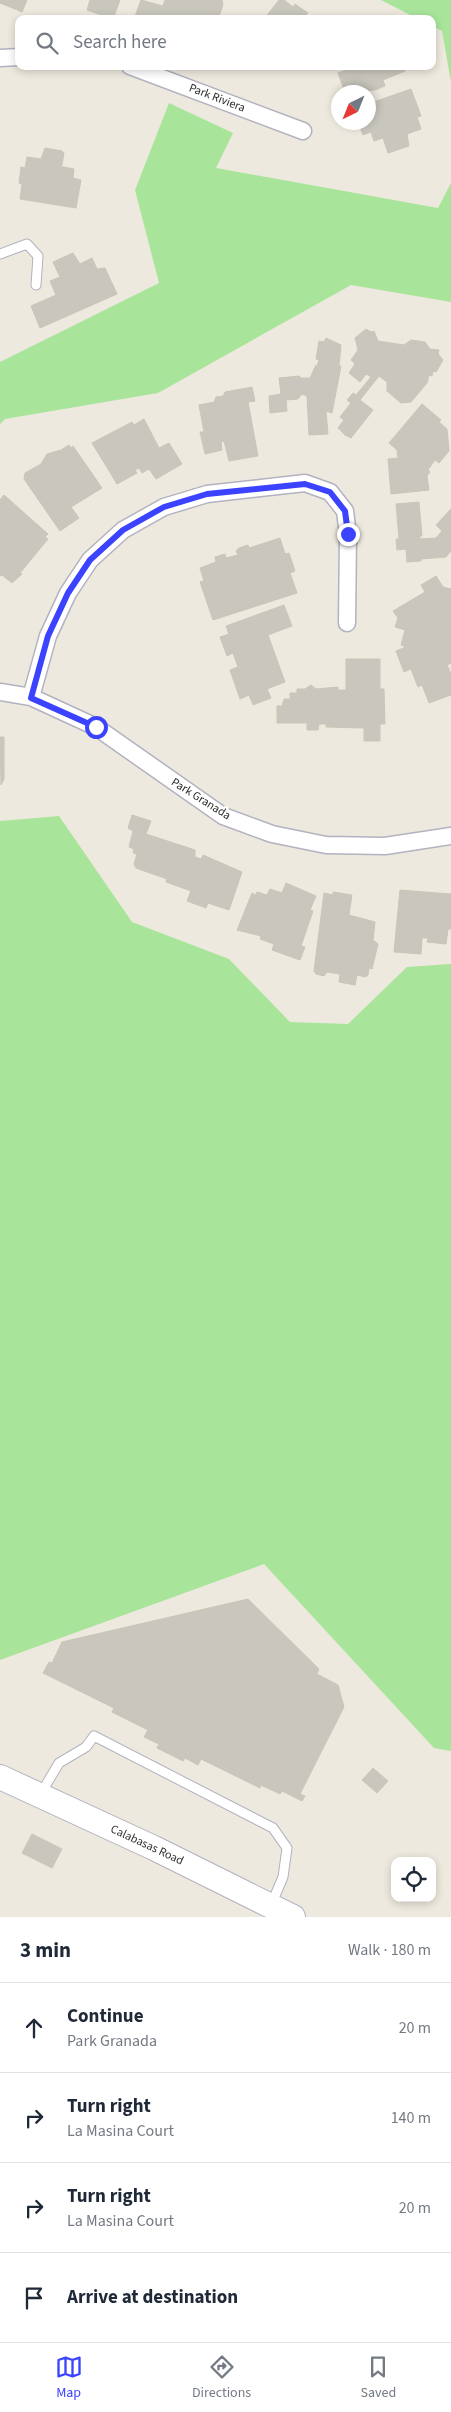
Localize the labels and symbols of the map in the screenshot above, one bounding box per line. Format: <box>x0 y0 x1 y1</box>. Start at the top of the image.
street label: Park Riviera <box>186 79 248 117</box>
north arrow <box>331 85 376 130</box>
route end <box>337 523 360 546</box>
route start <box>85 716 108 739</box>
street label: Park Granada <box>168 774 234 824</box>
street label: Calabasas Road <box>108 1821 186 1869</box>

